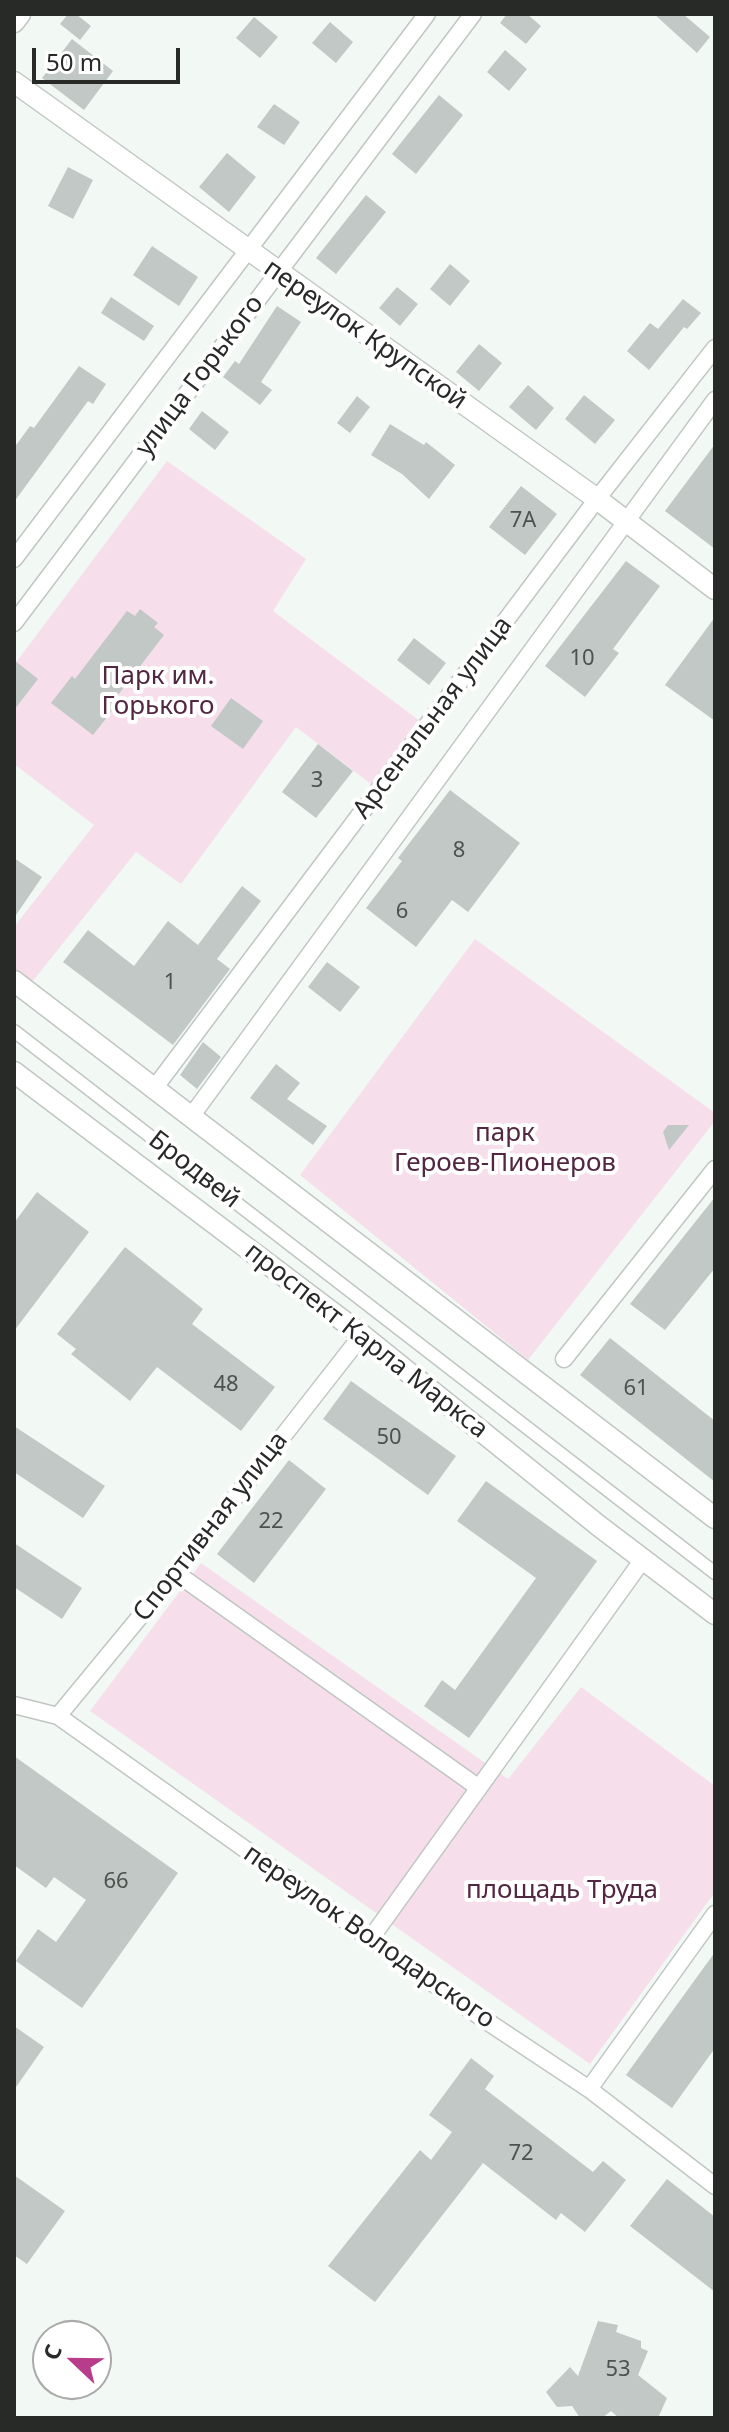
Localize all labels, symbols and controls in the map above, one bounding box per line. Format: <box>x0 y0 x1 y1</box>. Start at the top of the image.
scale bar <box>36 32 184 82</box>
text: 50 m <box>46 45 102 78</box>
street label: переулок Крупской <box>258 253 472 417</box>
street label: улица Горького <box>129 289 271 463</box>
house number: 7А <box>510 508 536 534</box>
street label: Арсенальная улица <box>347 611 519 825</box>
house number: 10 <box>569 646 595 672</box>
park label: Парк им. Горького <box>102 661 214 722</box>
house number: 3 <box>311 768 323 794</box>
house number: 8 <box>453 838 465 864</box>
house number: 6 <box>396 899 408 925</box>
house number: 1 <box>164 970 176 996</box>
park label: парк Героев-Пионеров <box>394 1118 616 1180</box>
street label: Бродвей <box>142 1125 246 1215</box>
street label: проспект Карла Маркса <box>238 1236 494 1446</box>
house number: 48 <box>213 1372 239 1398</box>
house number: 61 <box>623 1376 649 1402</box>
house number: 50 <box>376 1425 402 1451</box>
street label: Спортивная улица <box>127 1426 295 1628</box>
house number: 22 <box>258 1509 284 1535</box>
street label: переулок Володарского <box>237 1838 501 2036</box>
house number: 66 <box>103 1869 129 1895</box>
park label: площадь Труда <box>466 1875 658 1907</box>
house number: 72 <box>508 2141 534 2167</box>
north arrow <box>32 2320 112 2400</box>
text: С <box>35 2340 68 2364</box>
house number: 53 <box>605 2357 631 2383</box>

